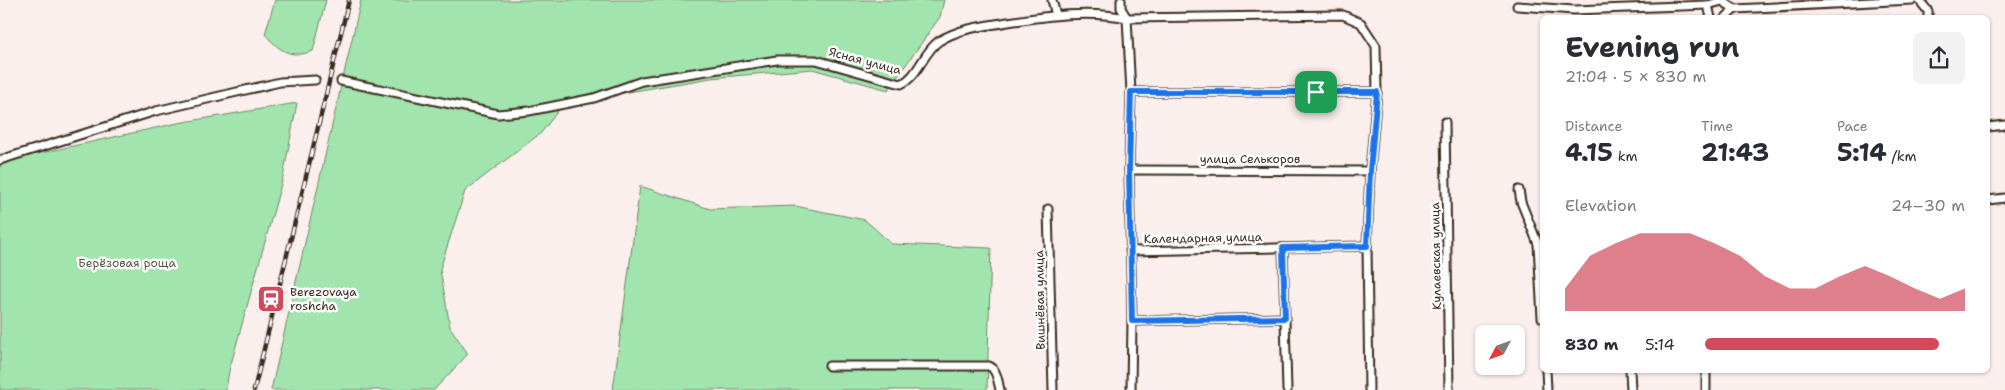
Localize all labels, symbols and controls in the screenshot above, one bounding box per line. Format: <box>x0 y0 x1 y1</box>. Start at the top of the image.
text: Evening run <box>1565 28 1740 66</box>
button: share <box>1913 32 1965 84</box>
street label: Ясная улица <box>827 44 904 78</box>
text: 21:04 · 5 × 830 m <box>1565 66 1706 87</box>
pin <box>1295 71 1337 113</box>
icon: arrive <box>1302 78 1330 106</box>
text: Distance <box>1565 117 1622 135</box>
text: Time <box>1701 117 1733 135</box>
text: Pace <box>1837 117 1868 135</box>
text: 4.15 <box>1565 135 1613 169</box>
text: 21:43 <box>1701 135 1769 169</box>
text: 5:14 <box>1837 135 1887 169</box>
text: km <box>1613 147 1637 165</box>
text: /km <box>1887 147 1917 165</box>
street label: улица Селькоров <box>1200 151 1300 167</box>
text: Elevation <box>1565 195 1637 216</box>
text: 24–30 m <box>1891 195 1965 216</box>
street label: Кулаевская улица <box>1427 202 1445 310</box>
street label: Календарная улица <box>1144 229 1263 247</box>
street label: Вишнёвая улица <box>1031 249 1049 350</box>
park label: Берёзовая роща <box>78 255 176 271</box>
station icon: Berezovaya roshcha <box>256 284 286 314</box>
place label: Berezovaya roshcha <box>290 284 357 314</box>
north arrow <box>1475 325 1525 375</box>
map controls <box>1475 325 1525 375</box>
text: 830 m <box>1565 334 1618 355</box>
text: 5:14 <box>1645 334 1675 355</box>

